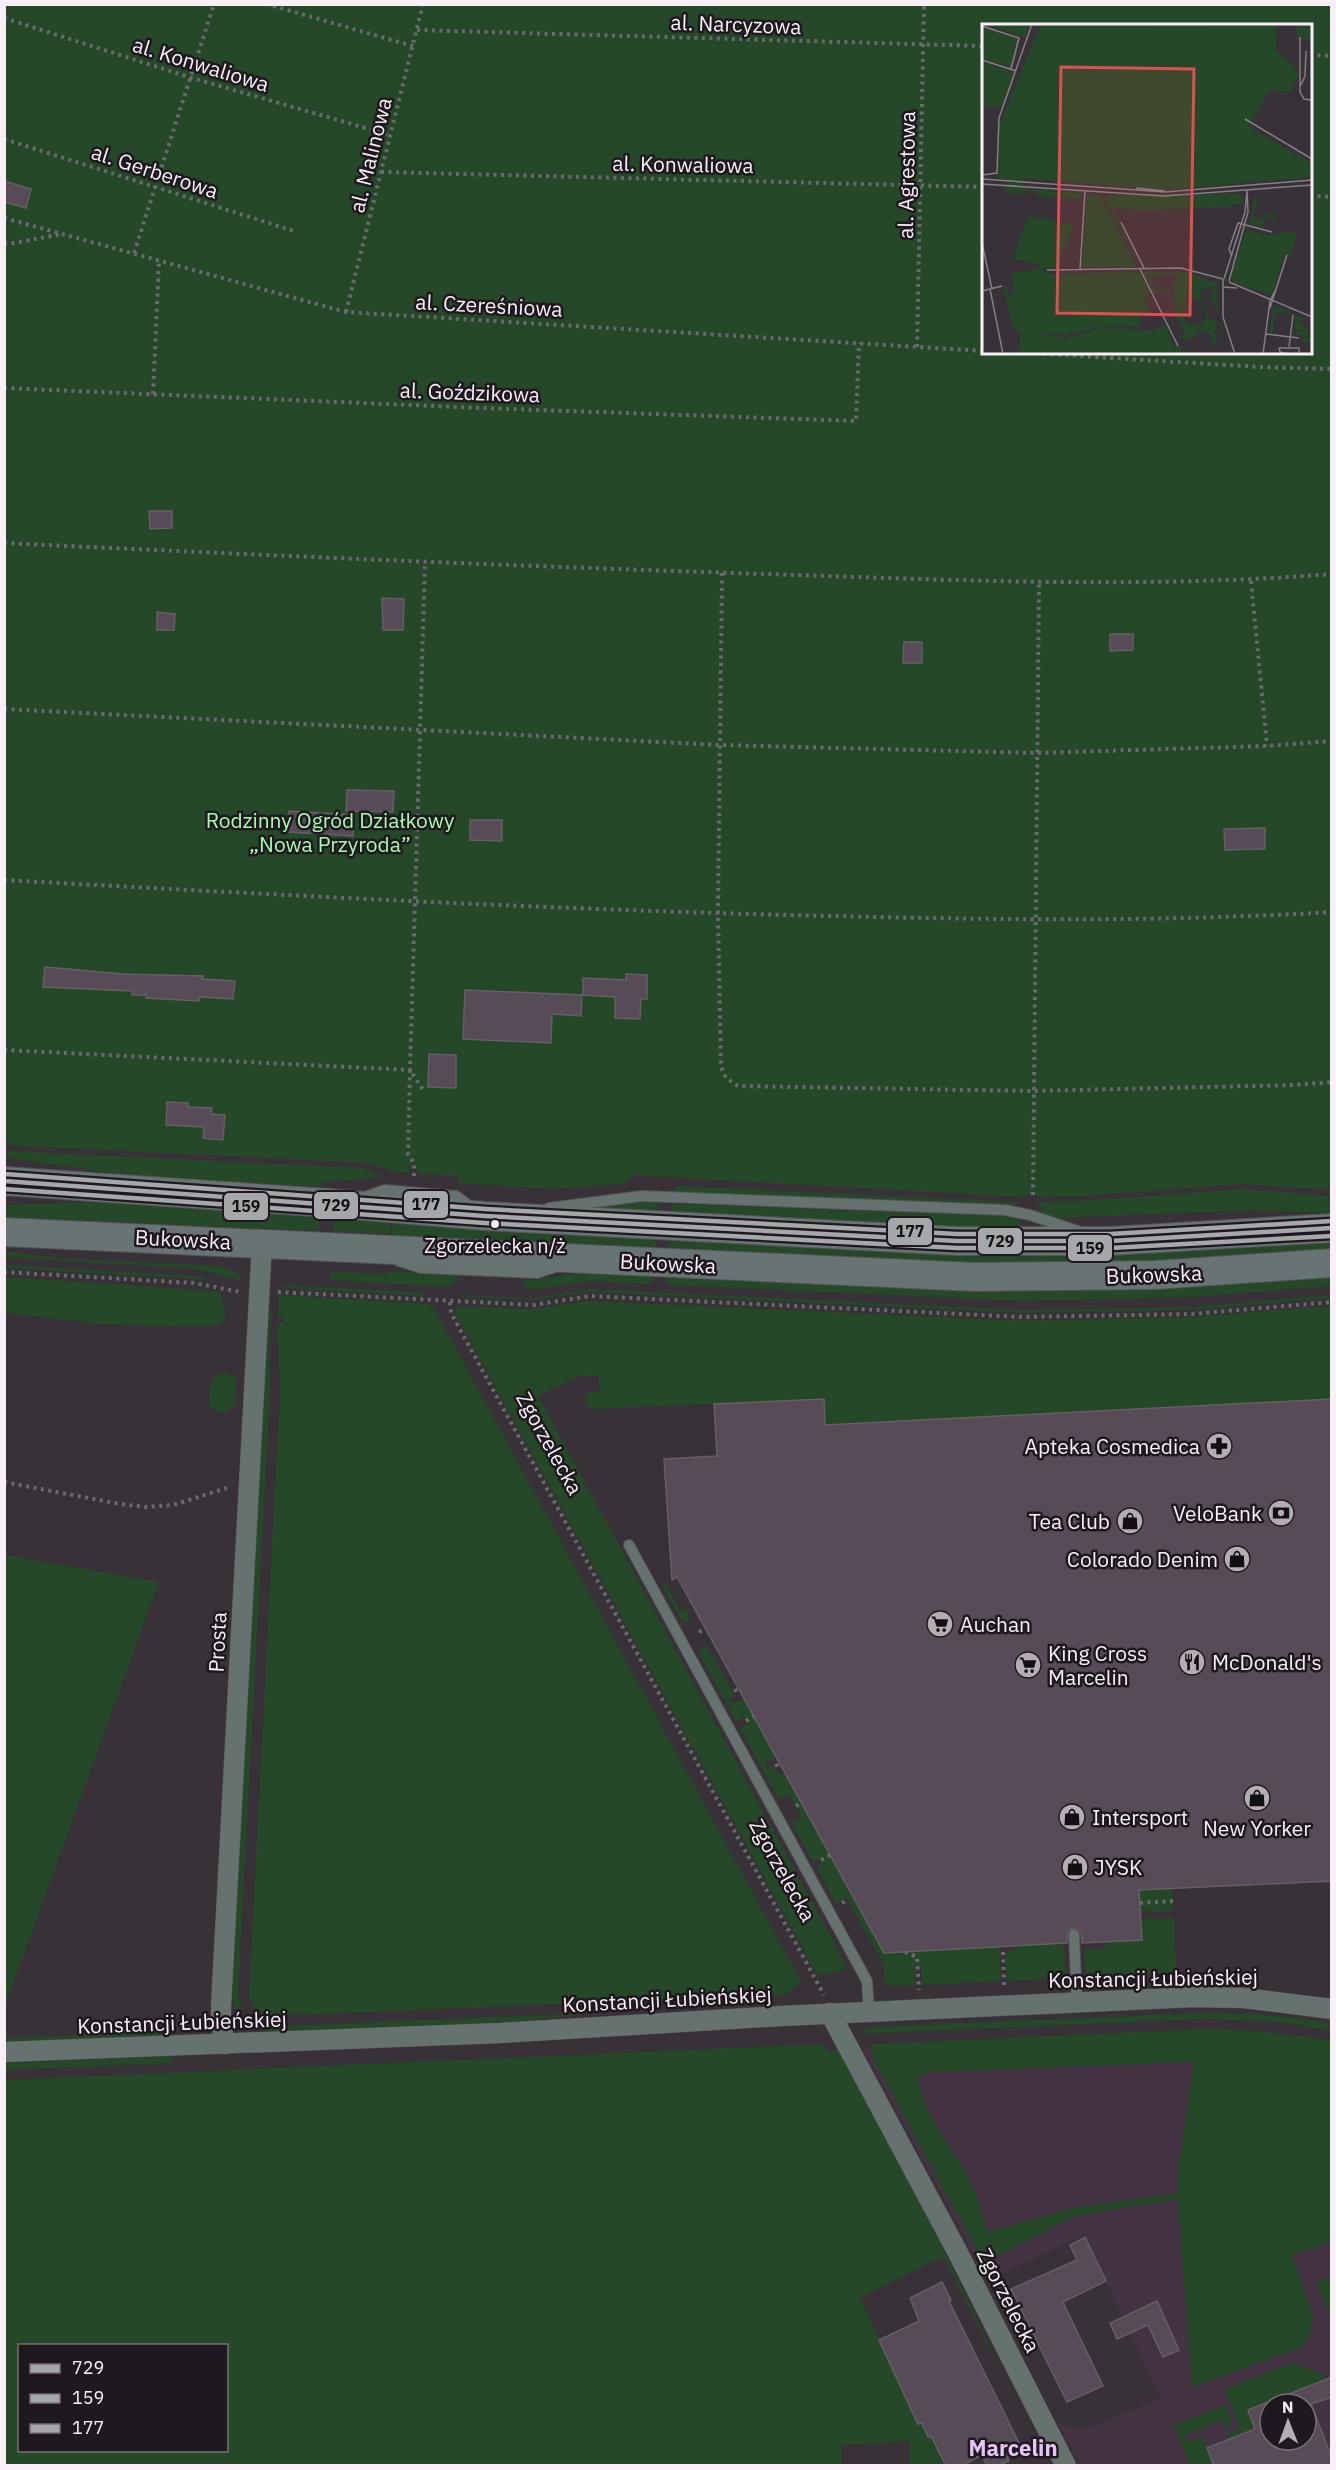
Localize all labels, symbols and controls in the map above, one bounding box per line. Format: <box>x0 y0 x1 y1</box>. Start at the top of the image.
street label: al. Narcyzowa <box>670 8 802 40</box>
inset map <box>982 24 1312 354</box>
street label: al. Konwaliowa <box>129 30 273 98</box>
street label: al. Malinowa <box>342 94 398 216</box>
street label: al. Agrestowa <box>891 111 921 239</box>
street label: al. Gerberowa <box>88 137 222 205</box>
street label: al. Konwaliowa <box>612 149 754 179</box>
street label: al. Czereśniowa <box>415 287 563 323</box>
street label: al. Goździkowa <box>399 376 541 408</box>
park label: Rodzinny Ogród Działkowy „Nowa Przyroda” <box>206 806 455 858</box>
line badge: 177 <box>403 1190 449 1219</box>
line badge: 729 <box>313 1191 359 1220</box>
line badge: 159 <box>223 1192 269 1221</box>
text: 177 <box>412 1194 440 1214</box>
text: 729 <box>322 1195 350 1215</box>
text: 159 <box>232 1196 260 1216</box>
line badge: 177 <box>887 1217 933 1246</box>
marker: Zgorzelecka n/ż <box>489 1218 501 1230</box>
text: 177 <box>896 1221 924 1241</box>
street label: Bukowska <box>134 1222 232 1256</box>
line badge: 729 <box>977 1227 1023 1255</box>
text: 729 <box>986 1231 1014 1251</box>
place label: Zgorzelecka n/ż <box>424 1232 566 1259</box>
line badge: 159 <box>1067 1234 1113 1262</box>
text: 159 <box>1076 1238 1104 1258</box>
street label: Bukowska <box>619 1246 717 1280</box>
street label: Bukowska <box>1105 1258 1203 1290</box>
street label: Zgorzelecka <box>510 1387 590 1499</box>
pharmacy icon: Apteka Cosmedica <box>1204 1431 1234 1461</box>
place label: Apteka Cosmedica <box>1024 1432 1200 1460</box>
bank icon: VeloBank <box>1266 1498 1296 1528</box>
place label: VeloBank <box>1173 1499 1262 1527</box>
shop icon: Tea Club <box>1115 1506 1145 1536</box>
place label: Tea Club <box>1029 1507 1110 1535</box>
shop icon: Colorado Denim <box>1222 1544 1252 1574</box>
place label: Colorado Denim <box>1067 1545 1218 1573</box>
supermarket icon: Auchan <box>925 1609 955 1639</box>
place label: Auchan <box>960 1610 1031 1638</box>
street label: Prosta <box>201 1611 233 1673</box>
place label: King Cross Marcelin <box>1048 1639 1147 1691</box>
restaurant icon: McDonald's <box>1177 1647 1207 1677</box>
place label: McDonald's <box>1212 1648 1322 1676</box>
supermarket icon: King Cross Marcelin <box>1013 1650 1043 1680</box>
shop icon: New Yorker <box>1242 1783 1272 1813</box>
shop icon: Intersport <box>1057 1802 1087 1832</box>
place label: Intersport <box>1092 1803 1188 1831</box>
street label: Zgorzelecka <box>743 1814 823 1926</box>
place label: New Yorker <box>1203 1814 1311 1842</box>
shop icon: JYSK <box>1060 1852 1090 1882</box>
place label: JYSK <box>1094 1853 1142 1881</box>
street label: Konstancji Łubieńskiej <box>1048 1962 1258 1994</box>
street label: Konstancji Łubieńskiej <box>562 1980 772 2018</box>
street label: Konstancji Łubieńskiej <box>77 2004 287 2040</box>
street label: Zgorzelecka <box>971 2243 1047 2357</box>
legend <box>18 2344 228 2452</box>
text: 729 <box>72 2356 104 2379</box>
text: 159 <box>72 2386 104 2409</box>
north arrow <box>1258 2392 1318 2452</box>
text: N <box>1282 2397 1294 2417</box>
text: 177 <box>72 2416 104 2439</box>
district label: Marcelin <box>968 2433 1058 2462</box>

